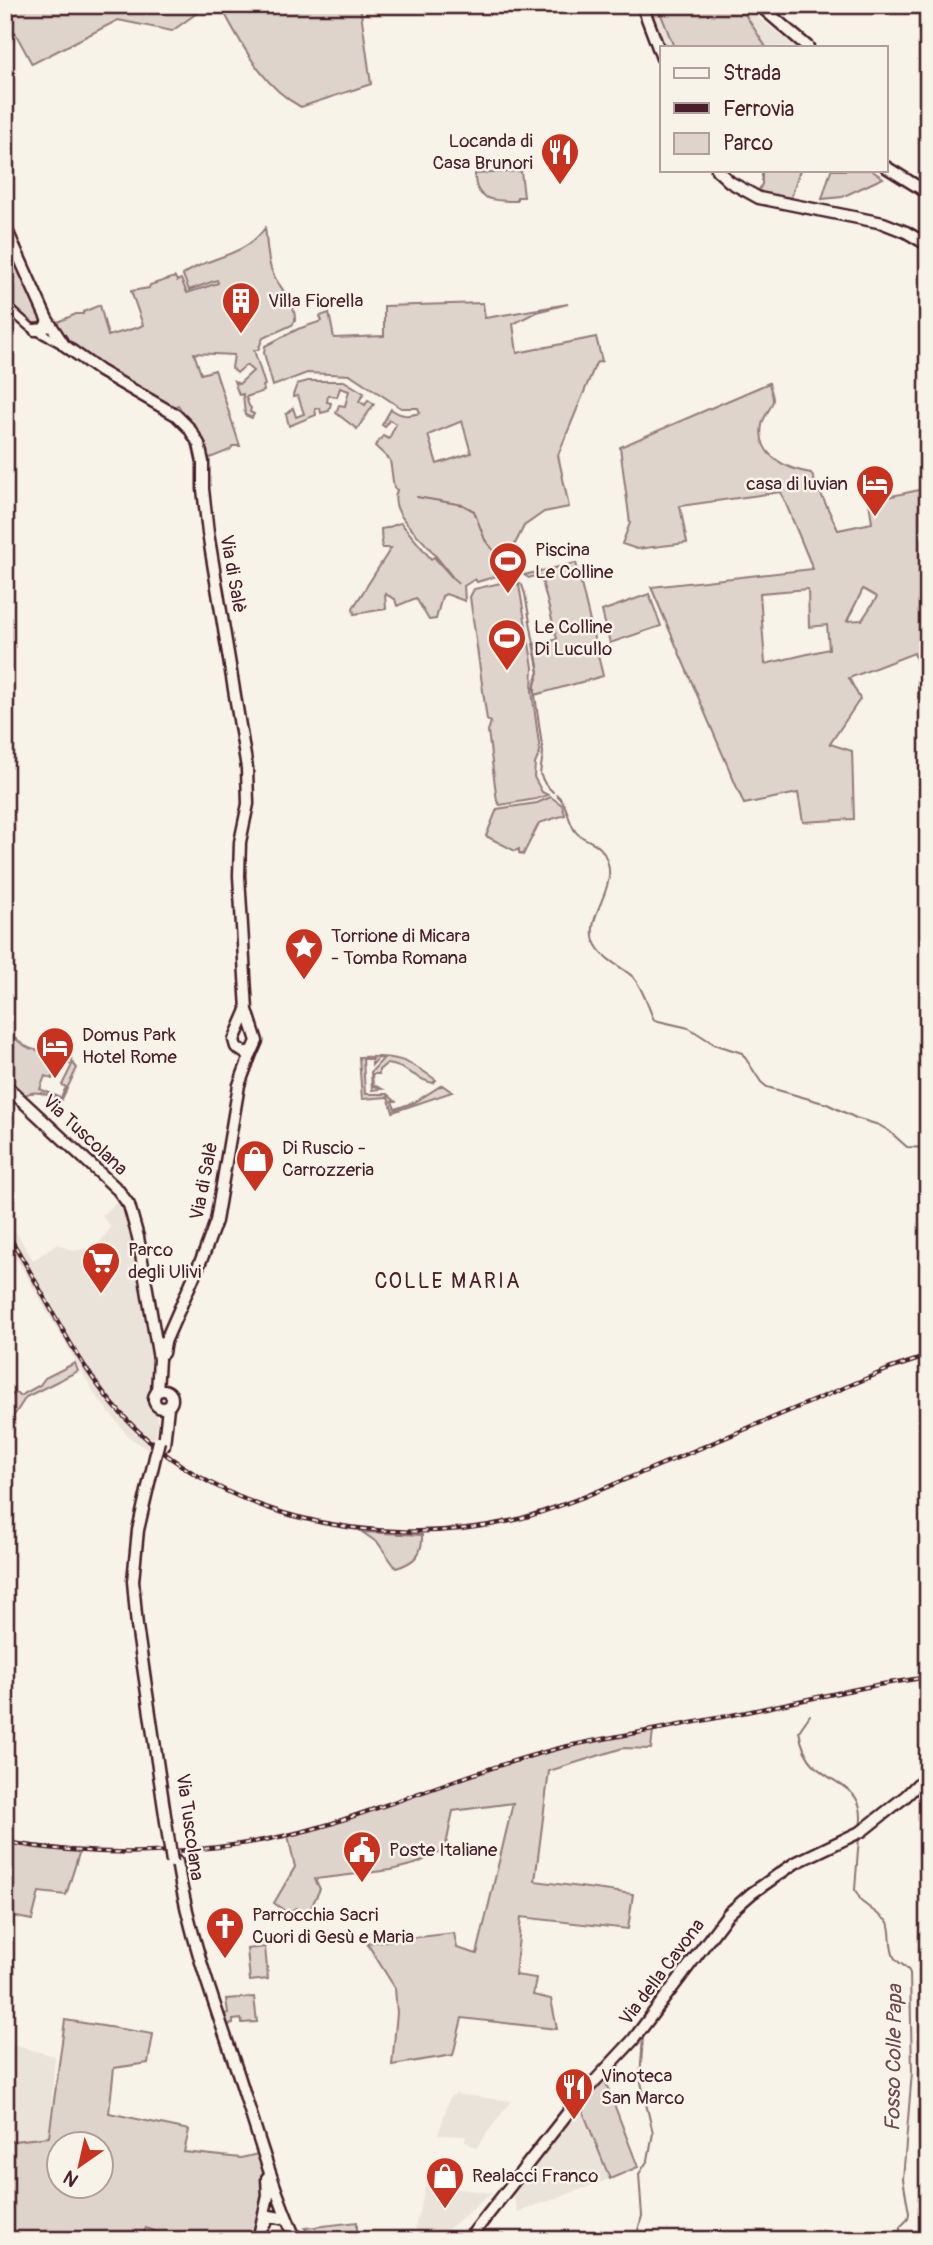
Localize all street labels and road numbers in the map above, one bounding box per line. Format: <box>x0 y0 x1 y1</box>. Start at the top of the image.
street label: Via di Salè <box>214 533 252 615</box>
street label: Via Tuscolana <box>37 1089 133 1181</box>
street label: Via di Salè <box>185 1140 223 1222</box>
street label: Via Tuscolana <box>171 1772 209 1882</box>
street label: Via della Cavona <box>614 1914 710 2030</box>

